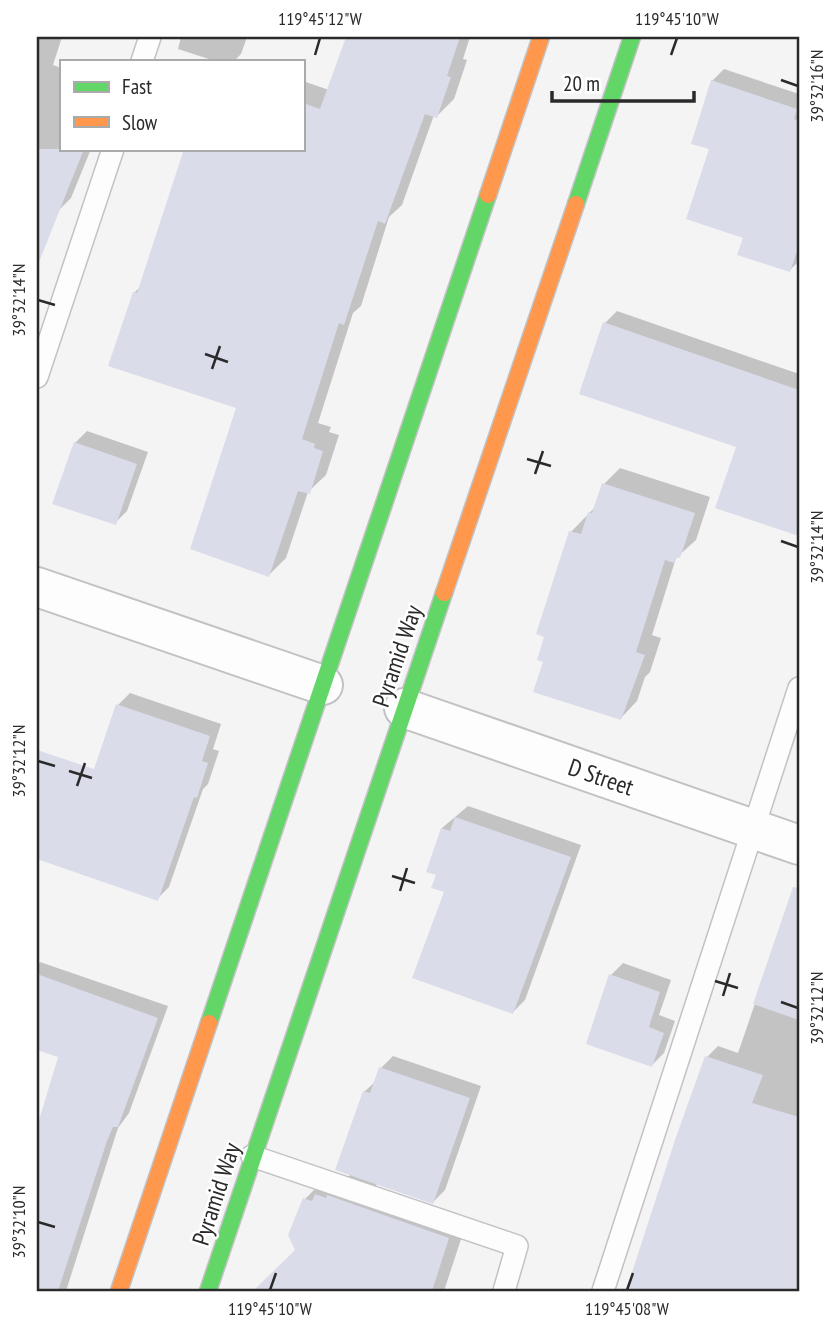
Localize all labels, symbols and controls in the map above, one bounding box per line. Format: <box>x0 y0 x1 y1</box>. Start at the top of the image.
text: 119°45'12"W <box>278 7 362 30</box>
text: 119°45'10"W <box>635 7 719 30</box>
text: 39°32'16"N <box>805 50 828 122</box>
legend <box>60 60 304 150</box>
scale bar <box>552 60 694 104</box>
text: 20 m <box>563 70 600 97</box>
text: Fast <box>122 73 152 100</box>
text: Slow <box>122 109 158 136</box>
text: 39°32'14"N <box>7 264 30 336</box>
text: 39°32'14"N <box>805 511 828 583</box>
street label: Pyramid Way <box>365 601 429 711</box>
text: 39°32'12"N <box>7 725 30 797</box>
street label: D Street <box>564 751 638 803</box>
text: 39°32'12"N <box>805 972 828 1044</box>
street label: Pyramid Way <box>185 1139 247 1249</box>
text: 39°32'10"N <box>7 1186 30 1258</box>
text: 119°45'10"W <box>228 1297 312 1320</box>
text: 119°45'08"W <box>585 1297 669 1320</box>

